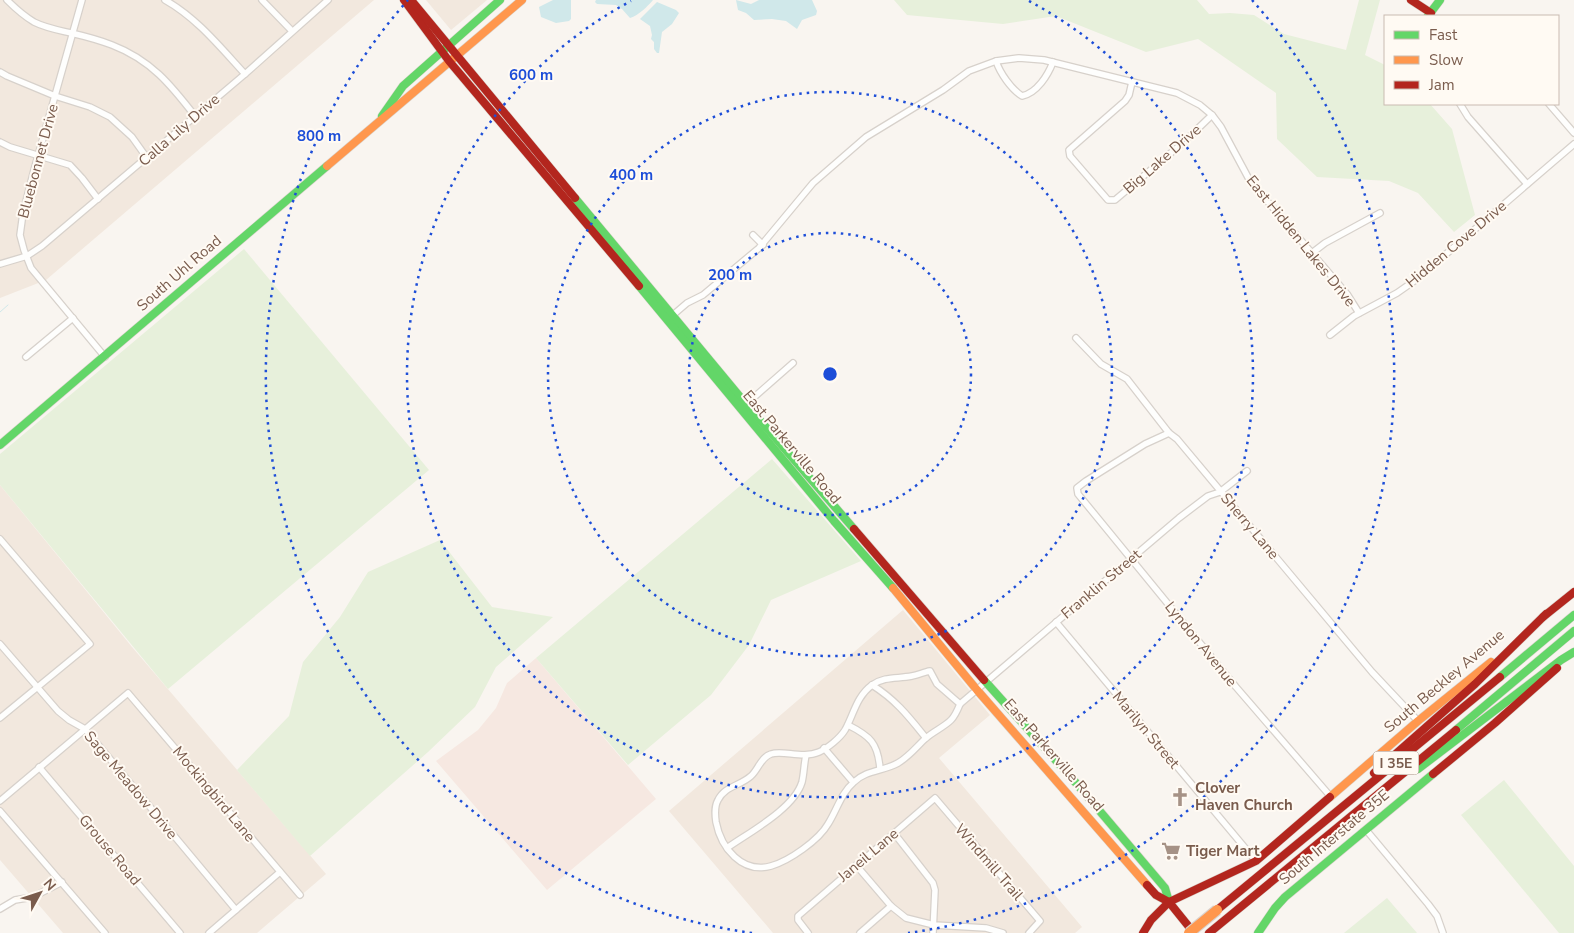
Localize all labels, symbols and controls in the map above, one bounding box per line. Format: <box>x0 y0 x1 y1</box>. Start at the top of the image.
legend <box>1384 15 1559 105</box>
text: Fast <box>1429 25 1458 45</box>
text: Slow <box>1429 50 1464 70</box>
text: 600 m <box>509 65 553 85</box>
text: Jam <box>1428 75 1455 95</box>
street label: Calla Lily Drive <box>134 89 224 171</box>
street label: Bluebonnet Drive <box>13 102 63 220</box>
street label: Big Lake Drive <box>1119 120 1205 198</box>
text: 800 m <box>297 126 341 146</box>
text: 400 m <box>609 165 653 185</box>
street label: East Hidden Lakes Drive <box>1242 171 1360 311</box>
street label: Hidden Cove Drive <box>1401 196 1511 292</box>
street label: South Uhl Road <box>132 231 226 315</box>
text: 200 m <box>708 265 752 285</box>
centre of rings <box>821 365 839 383</box>
street label: East Parkerville Road <box>738 386 846 508</box>
street label: Sherry Lane <box>1216 489 1284 563</box>
street label: Franklin Street <box>1057 544 1146 623</box>
street label: Lyndon Avenue <box>1160 597 1242 691</box>
street label: South Beckley Avenue <box>1380 625 1508 737</box>
street label: Marilyn Street <box>1108 687 1185 773</box>
street label: East Parkerville Road <box>999 694 1109 816</box>
street label: Sage Meadow Drive <box>80 727 182 843</box>
street label: Mockingbird Lane <box>168 742 260 846</box>
road number: I 35E <box>1374 751 1418 774</box>
place label: Clover Haven Church <box>1195 778 1293 815</box>
street label: South Interstate 35E <box>1275 785 1393 889</box>
church icon: Clover Haven Church <box>1169 786 1191 808</box>
street label: Grouse Road <box>74 810 146 890</box>
street label: Windmill Trail <box>950 819 1028 905</box>
street label: Janeil Lane <box>833 824 903 887</box>
supermarket icon: Tiger Mart <box>1160 840 1182 862</box>
place label: Tiger Mart <box>1186 841 1260 861</box>
north arrow <box>15 868 65 918</box>
text: N <box>39 875 60 895</box>

